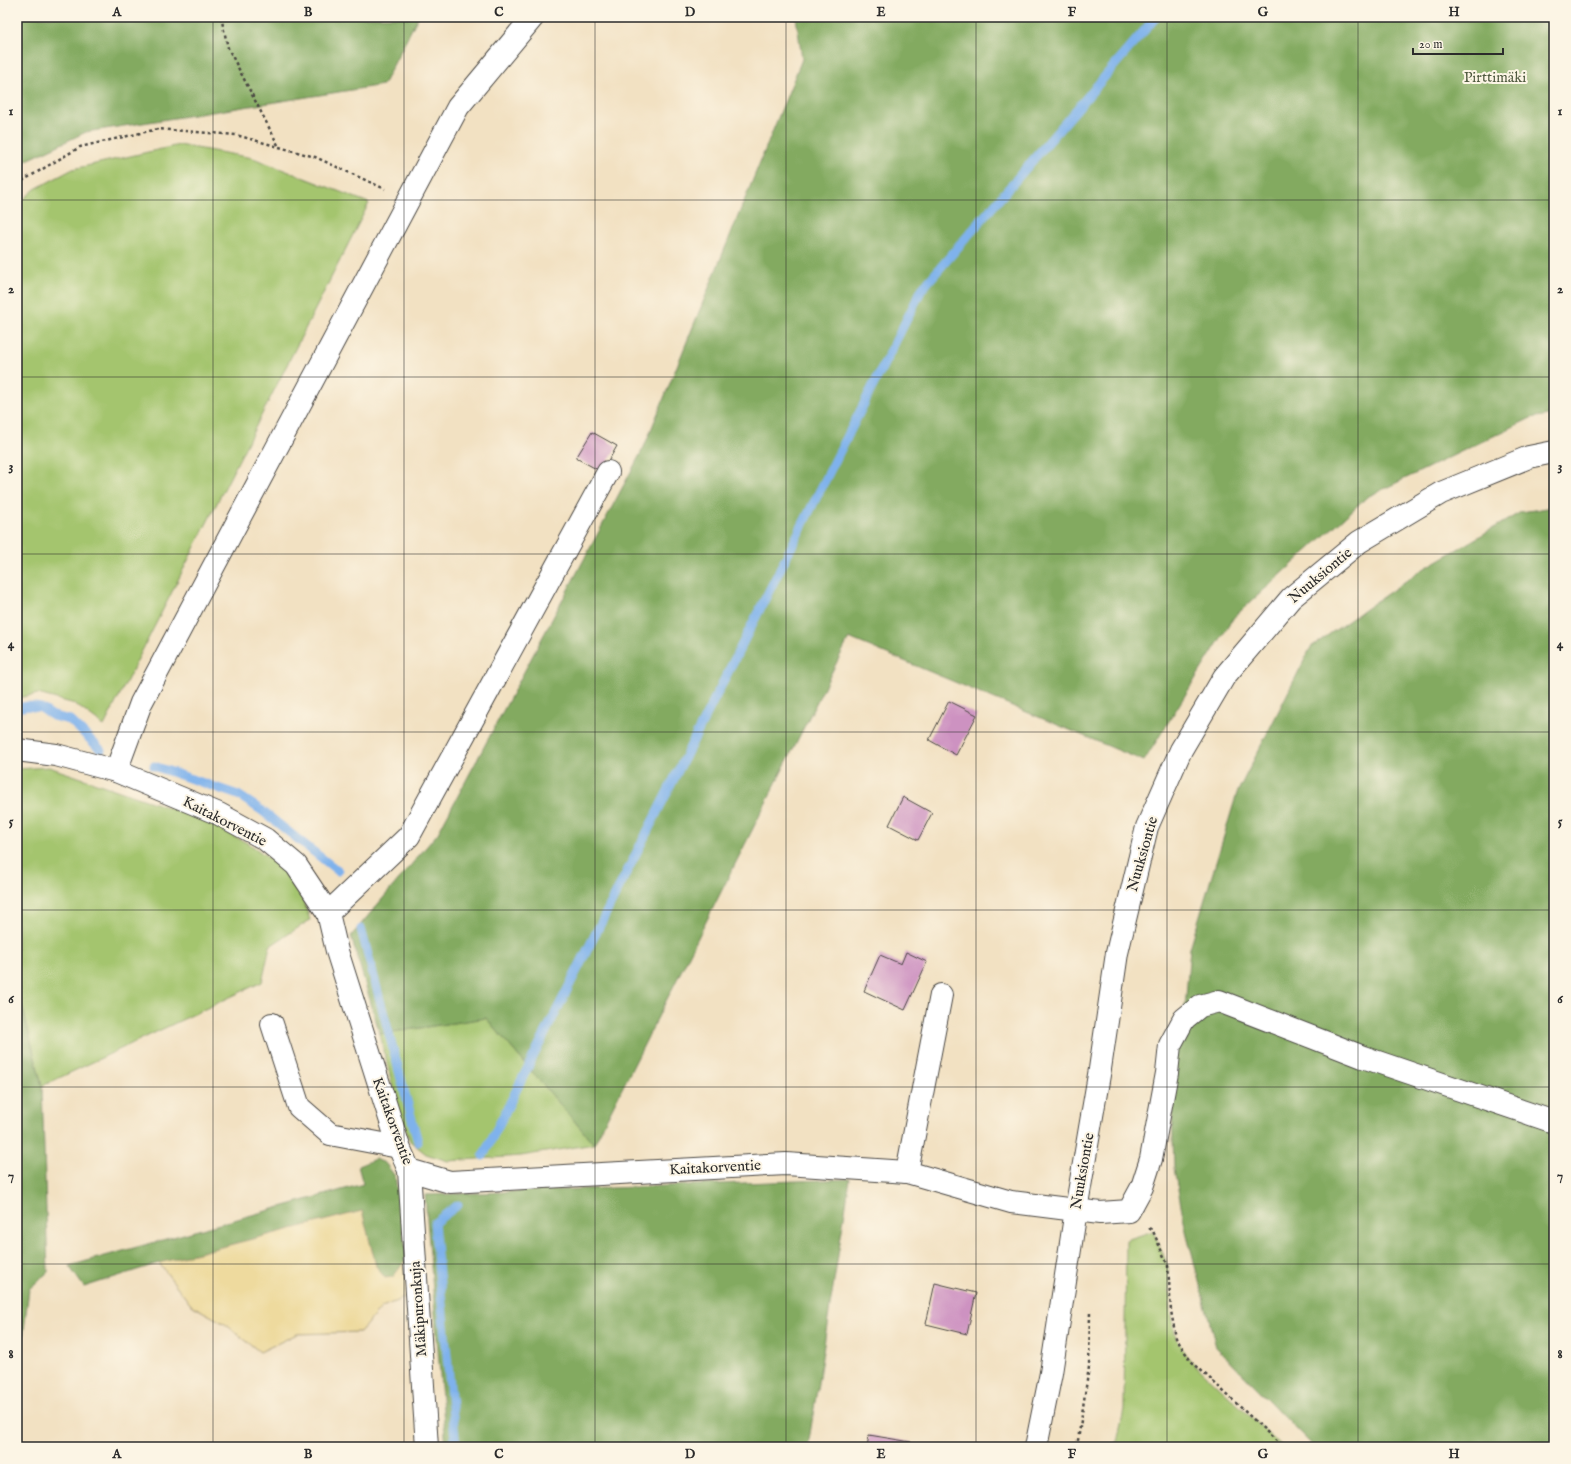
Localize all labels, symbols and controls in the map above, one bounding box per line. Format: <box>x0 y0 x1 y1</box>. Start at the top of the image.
text: A <box>112 4 123 21</box>
text: B <box>304 4 313 21</box>
text: C <box>494 4 504 21</box>
text: D <box>685 4 696 21</box>
text: E <box>876 4 886 21</box>
text: F <box>1068 4 1077 21</box>
text: G <box>1258 4 1269 21</box>
text: H <box>1448 4 1460 21</box>
scale bar <box>1413 30 1503 56</box>
text: 20 m <box>1419 37 1442 52</box>
park label: Pirttimäki <box>1464 68 1526 87</box>
text: 1 <box>9 103 14 120</box>
text: 1 <box>1558 103 1563 120</box>
text: 2 <box>8 281 14 298</box>
text: 2 <box>1557 281 1563 298</box>
text: 3 <box>9 458 14 475</box>
text: 3 <box>1558 458 1563 475</box>
street label: Nuuksiontie <box>1285 543 1356 608</box>
text: 4 <box>8 636 15 653</box>
text: 4 <box>1557 636 1564 653</box>
street label: Kaitakorventie <box>180 792 270 851</box>
text: 5 <box>9 813 14 830</box>
text: 5 <box>1558 813 1563 830</box>
street label: Nuuksiontie <box>1123 814 1162 894</box>
text: 6 <box>8 991 14 1008</box>
text: 6 <box>1557 991 1563 1008</box>
street label: Kaitakorventie <box>368 1075 417 1168</box>
street label: Nuuksiontie <box>1066 1131 1099 1211</box>
street label: Kaitakorventie <box>669 1156 761 1179</box>
text: 7 <box>8 1168 14 1185</box>
text: 7 <box>1557 1168 1563 1185</box>
street label: Mäkipuronkuja <box>406 1260 431 1357</box>
text: 8 <box>8 1346 14 1363</box>
text: 8 <box>1557 1346 1563 1363</box>
text: A <box>112 1446 123 1463</box>
text: B <box>304 1446 313 1463</box>
text: C <box>494 1446 504 1463</box>
text: D <box>685 1446 696 1463</box>
text: E <box>876 1446 886 1463</box>
text: F <box>1068 1446 1077 1463</box>
text: G <box>1258 1446 1269 1463</box>
text: H <box>1448 1446 1460 1463</box>

